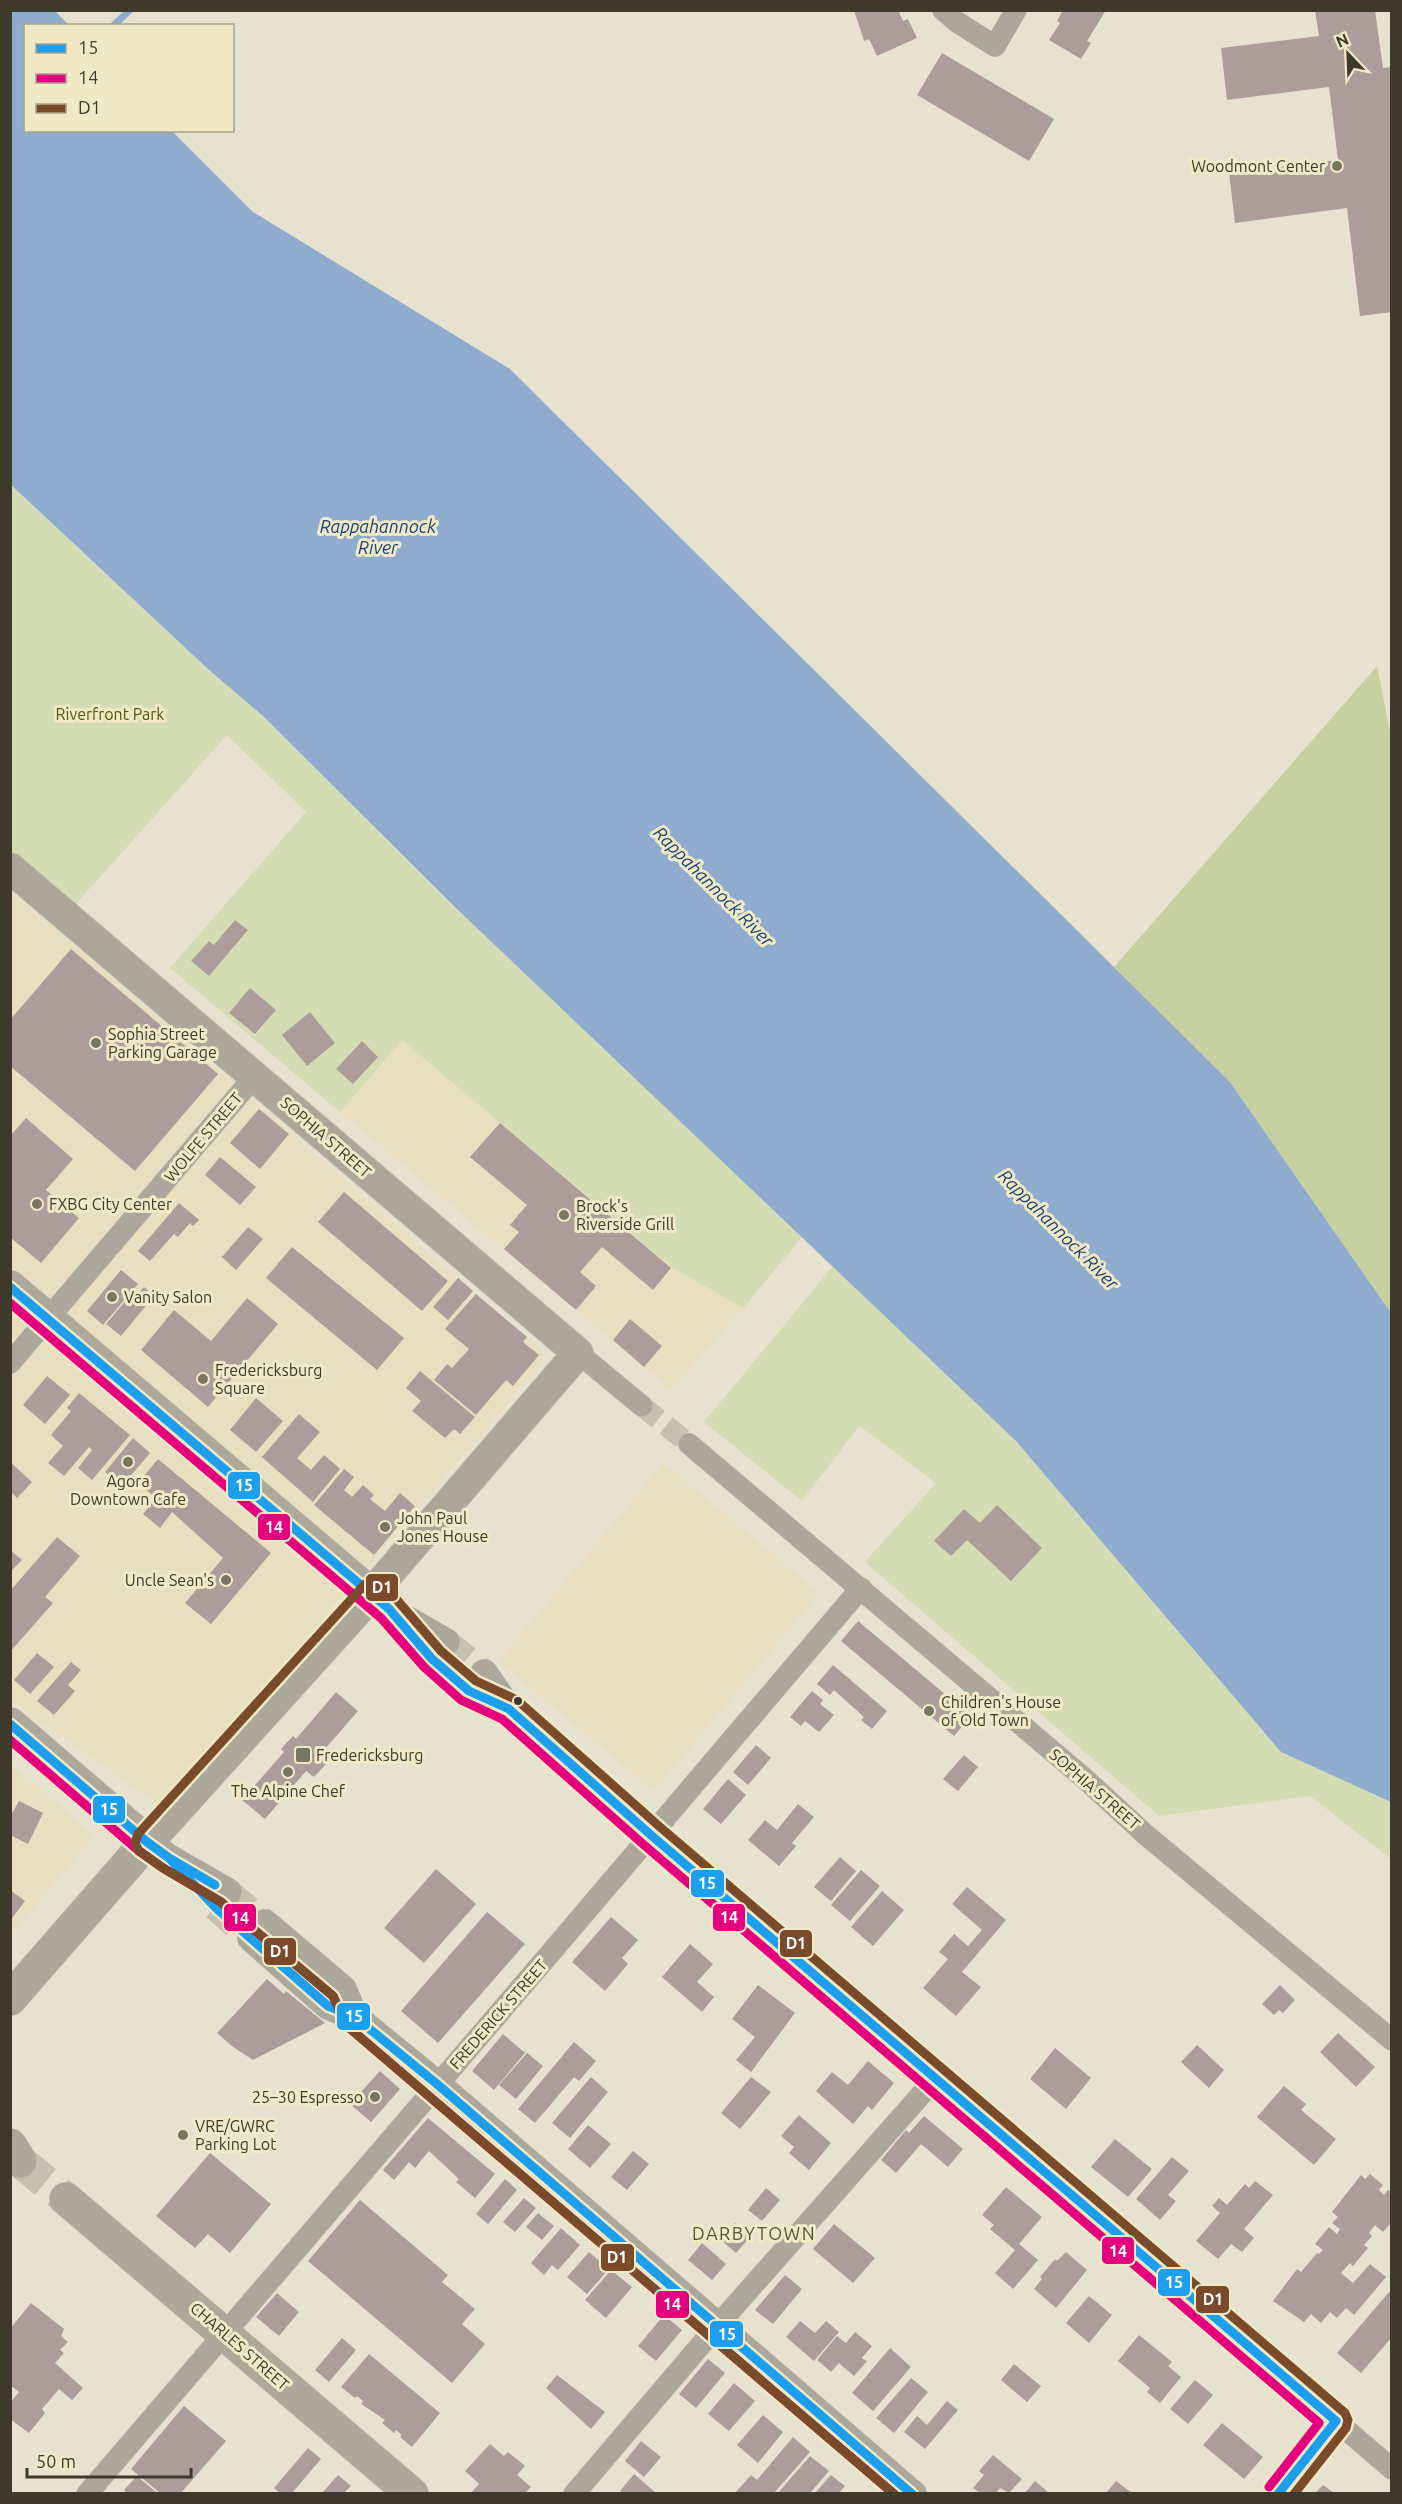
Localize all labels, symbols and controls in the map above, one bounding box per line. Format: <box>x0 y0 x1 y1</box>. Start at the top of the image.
legend <box>24 24 234 132</box>
north arrow <box>1318 24 1378 84</box>
text: N <box>1333 30 1351 51</box>
text: 15 <box>78 37 98 57</box>
text: 14 <box>78 67 98 87</box>
text: D1 <box>78 97 101 117</box>
place label: Woodmont Center <box>1191 157 1325 175</box>
marker: Woodmont Center <box>1330 159 1344 173</box>
water label: Rappahannock River <box>320 516 437 557</box>
park label: Riverfront Park <box>56 705 164 723</box>
water label: Rappahannock River <box>650 822 779 951</box>
place label: Sophia Street Parking Garage <box>108 1025 217 1061</box>
marker: Sophia Street Parking Garage <box>89 1036 103 1050</box>
street label: WOLFE STREET <box>161 1089 245 1185</box>
street label: SOPHIA STREET <box>277 1093 375 1181</box>
water label: Rappahannock River <box>995 1165 1124 1294</box>
place label: FXBG City Center <box>49 1195 172 1213</box>
marker: FXBG City Center <box>30 1197 44 1211</box>
place label: Brock's Riverside Grill <box>576 1197 674 1233</box>
marker: Brock's Riverside Grill <box>557 1208 571 1222</box>
place label: Vanity Salon <box>124 1288 212 1306</box>
marker: Vanity Salon <box>105 1290 119 1304</box>
place label: Fredericksburg Square <box>215 1361 322 1397</box>
marker: Fredericksburg Square <box>196 1372 210 1386</box>
marker: Agora Downtown Cafe <box>121 1455 135 1469</box>
line badge: 15 <box>227 1471 261 1500</box>
place label: Agora Downtown Cafe <box>70 1472 186 1508</box>
text: 15 <box>235 1476 253 1494</box>
place label: John Paul Jones House <box>397 1509 488 1545</box>
line badge: 14 <box>257 1513 291 1541</box>
text: 14 <box>265 1518 283 1536</box>
marker: John Paul Jones House <box>378 1520 392 1534</box>
place label: Uncle Sean's <box>125 1571 214 1589</box>
marker: Uncle Sean's <box>219 1573 233 1587</box>
line badge: D1 <box>365 1573 399 1602</box>
text: D1 <box>372 1578 392 1596</box>
place label: Children's House of Old Town <box>941 1693 1061 1729</box>
unlabelled marker <box>512 1695 524 1707</box>
marker: Children's House of Old Town <box>922 1704 936 1718</box>
street label: SOPHIA STREET <box>1046 1745 1144 1833</box>
marker: Fredericksburg <box>294 1746 312 1764</box>
place label: Fredericksburg <box>316 1746 423 1764</box>
marker: The Alpine Chef <box>281 1765 295 1779</box>
place label: The Alpine Chef <box>231 1782 346 1800</box>
line badge: 15 <box>92 1795 126 1824</box>
text: 15 <box>100 1800 118 1818</box>
line badge: 15 <box>690 1869 725 1898</box>
text: 15 <box>698 1874 716 1892</box>
line badge: 14 <box>223 1903 257 1932</box>
line badge: 14 <box>712 1903 746 1932</box>
text: 14 <box>720 1908 738 1926</box>
text: 14 <box>231 1909 249 1927</box>
line badge: D1 <box>779 1929 813 1958</box>
text: D1 <box>786 1934 806 1952</box>
line badge: D1 <box>263 1937 297 1966</box>
text: D1 <box>270 1942 290 1960</box>
street label: FREDERICK STREET <box>446 1956 550 2072</box>
line badge: 15 <box>336 2002 371 2031</box>
text: 15 <box>345 2007 363 2025</box>
place label: 25–30 Espresso <box>252 2088 363 2106</box>
marker: 25–30 Espresso <box>368 2090 382 2104</box>
place label: VRE/GWRC Parking Lot <box>195 2117 277 2153</box>
marker: VRE/GWRC Parking Lot <box>176 2128 190 2142</box>
district label: DARBYTOWN <box>692 2223 816 2243</box>
line badge: 14 <box>1101 2236 1135 2265</box>
text: 14 <box>1109 2242 1127 2260</box>
line badge: D1 <box>600 2243 635 2272</box>
text: D1 <box>607 2248 627 2266</box>
line badge: 15 <box>1157 2268 1191 2297</box>
text: 15 <box>1165 2273 1183 2291</box>
line badge: D1 <box>1195 2285 1230 2314</box>
line badge: 14 <box>655 2290 690 2319</box>
text: D1 <box>1203 2290 1223 2308</box>
text: 14 <box>663 2295 681 2313</box>
street label: CHARLES STREET <box>187 2298 293 2394</box>
line badge: 15 <box>709 2320 744 2348</box>
text: 15 <box>718 2325 736 2343</box>
scale bar <box>27 2441 190 2479</box>
text: 50 m <box>36 2451 76 2471</box>

